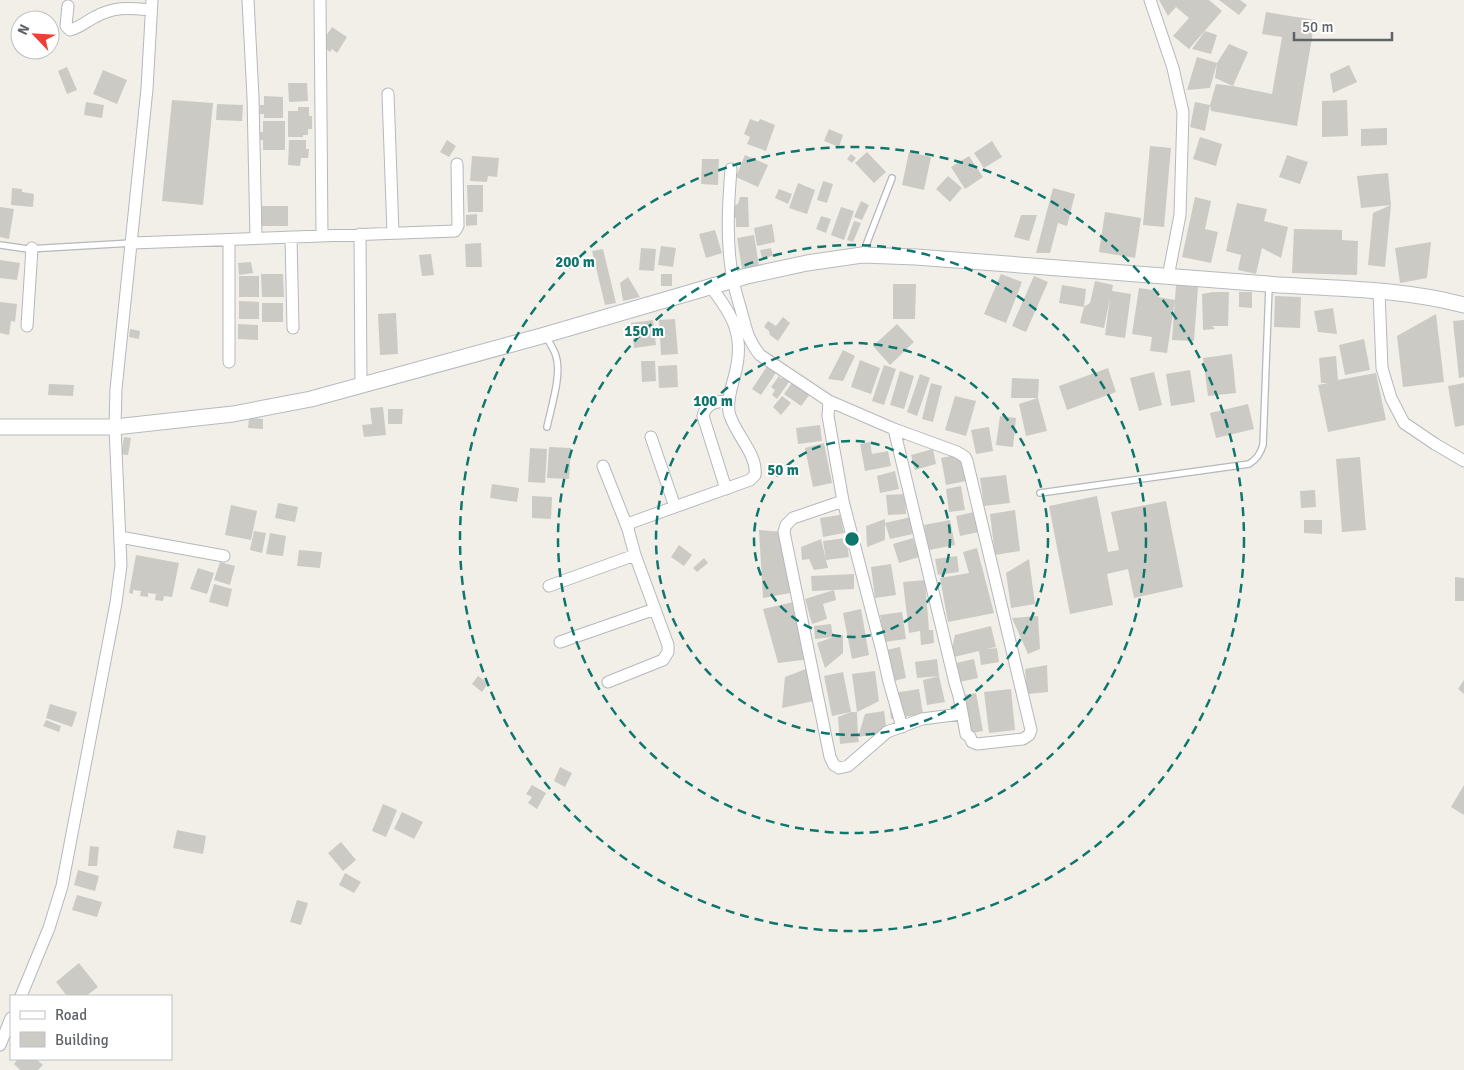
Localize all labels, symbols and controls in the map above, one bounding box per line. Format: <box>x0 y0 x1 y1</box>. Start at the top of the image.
north arrow <box>10 10 60 60</box>
scale bar <box>1294 10 1392 42</box>
text: 50 m <box>1302 18 1333 36</box>
text: N <box>14 22 33 38</box>
text: 200 m <box>555 253 595 271</box>
text: 150 m <box>624 322 664 340</box>
text: 100 m <box>693 392 733 410</box>
text: 50 m <box>767 461 799 479</box>
centre of rings <box>843 530 861 548</box>
legend <box>10 995 172 1060</box>
text: Road <box>55 1006 87 1024</box>
text: Building <box>55 1031 109 1049</box>

